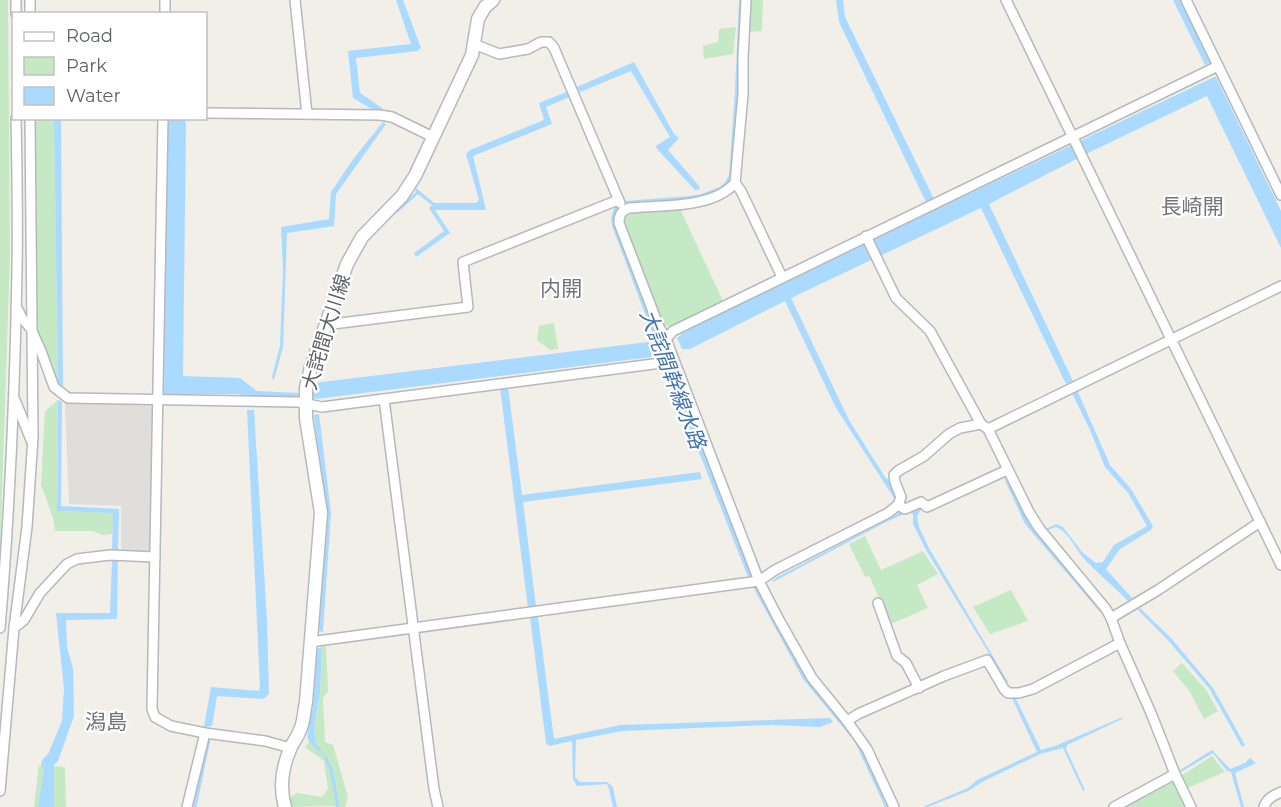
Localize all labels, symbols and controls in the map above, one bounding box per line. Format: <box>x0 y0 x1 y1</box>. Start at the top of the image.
legend <box>12 12 207 120</box>
text: Road <box>66 25 113 47</box>
text: Park <box>66 55 107 77</box>
text: Water <box>66 85 121 107</box>
district label: 長崎開 <box>1161 194 1224 219</box>
street label: 大詫間大川線 <box>297 271 355 393</box>
district label: 内開 <box>540 276 582 301</box>
water label: 大詫間幹線水路 <box>635 306 712 454</box>
district label: 潟島 <box>85 709 127 734</box>

